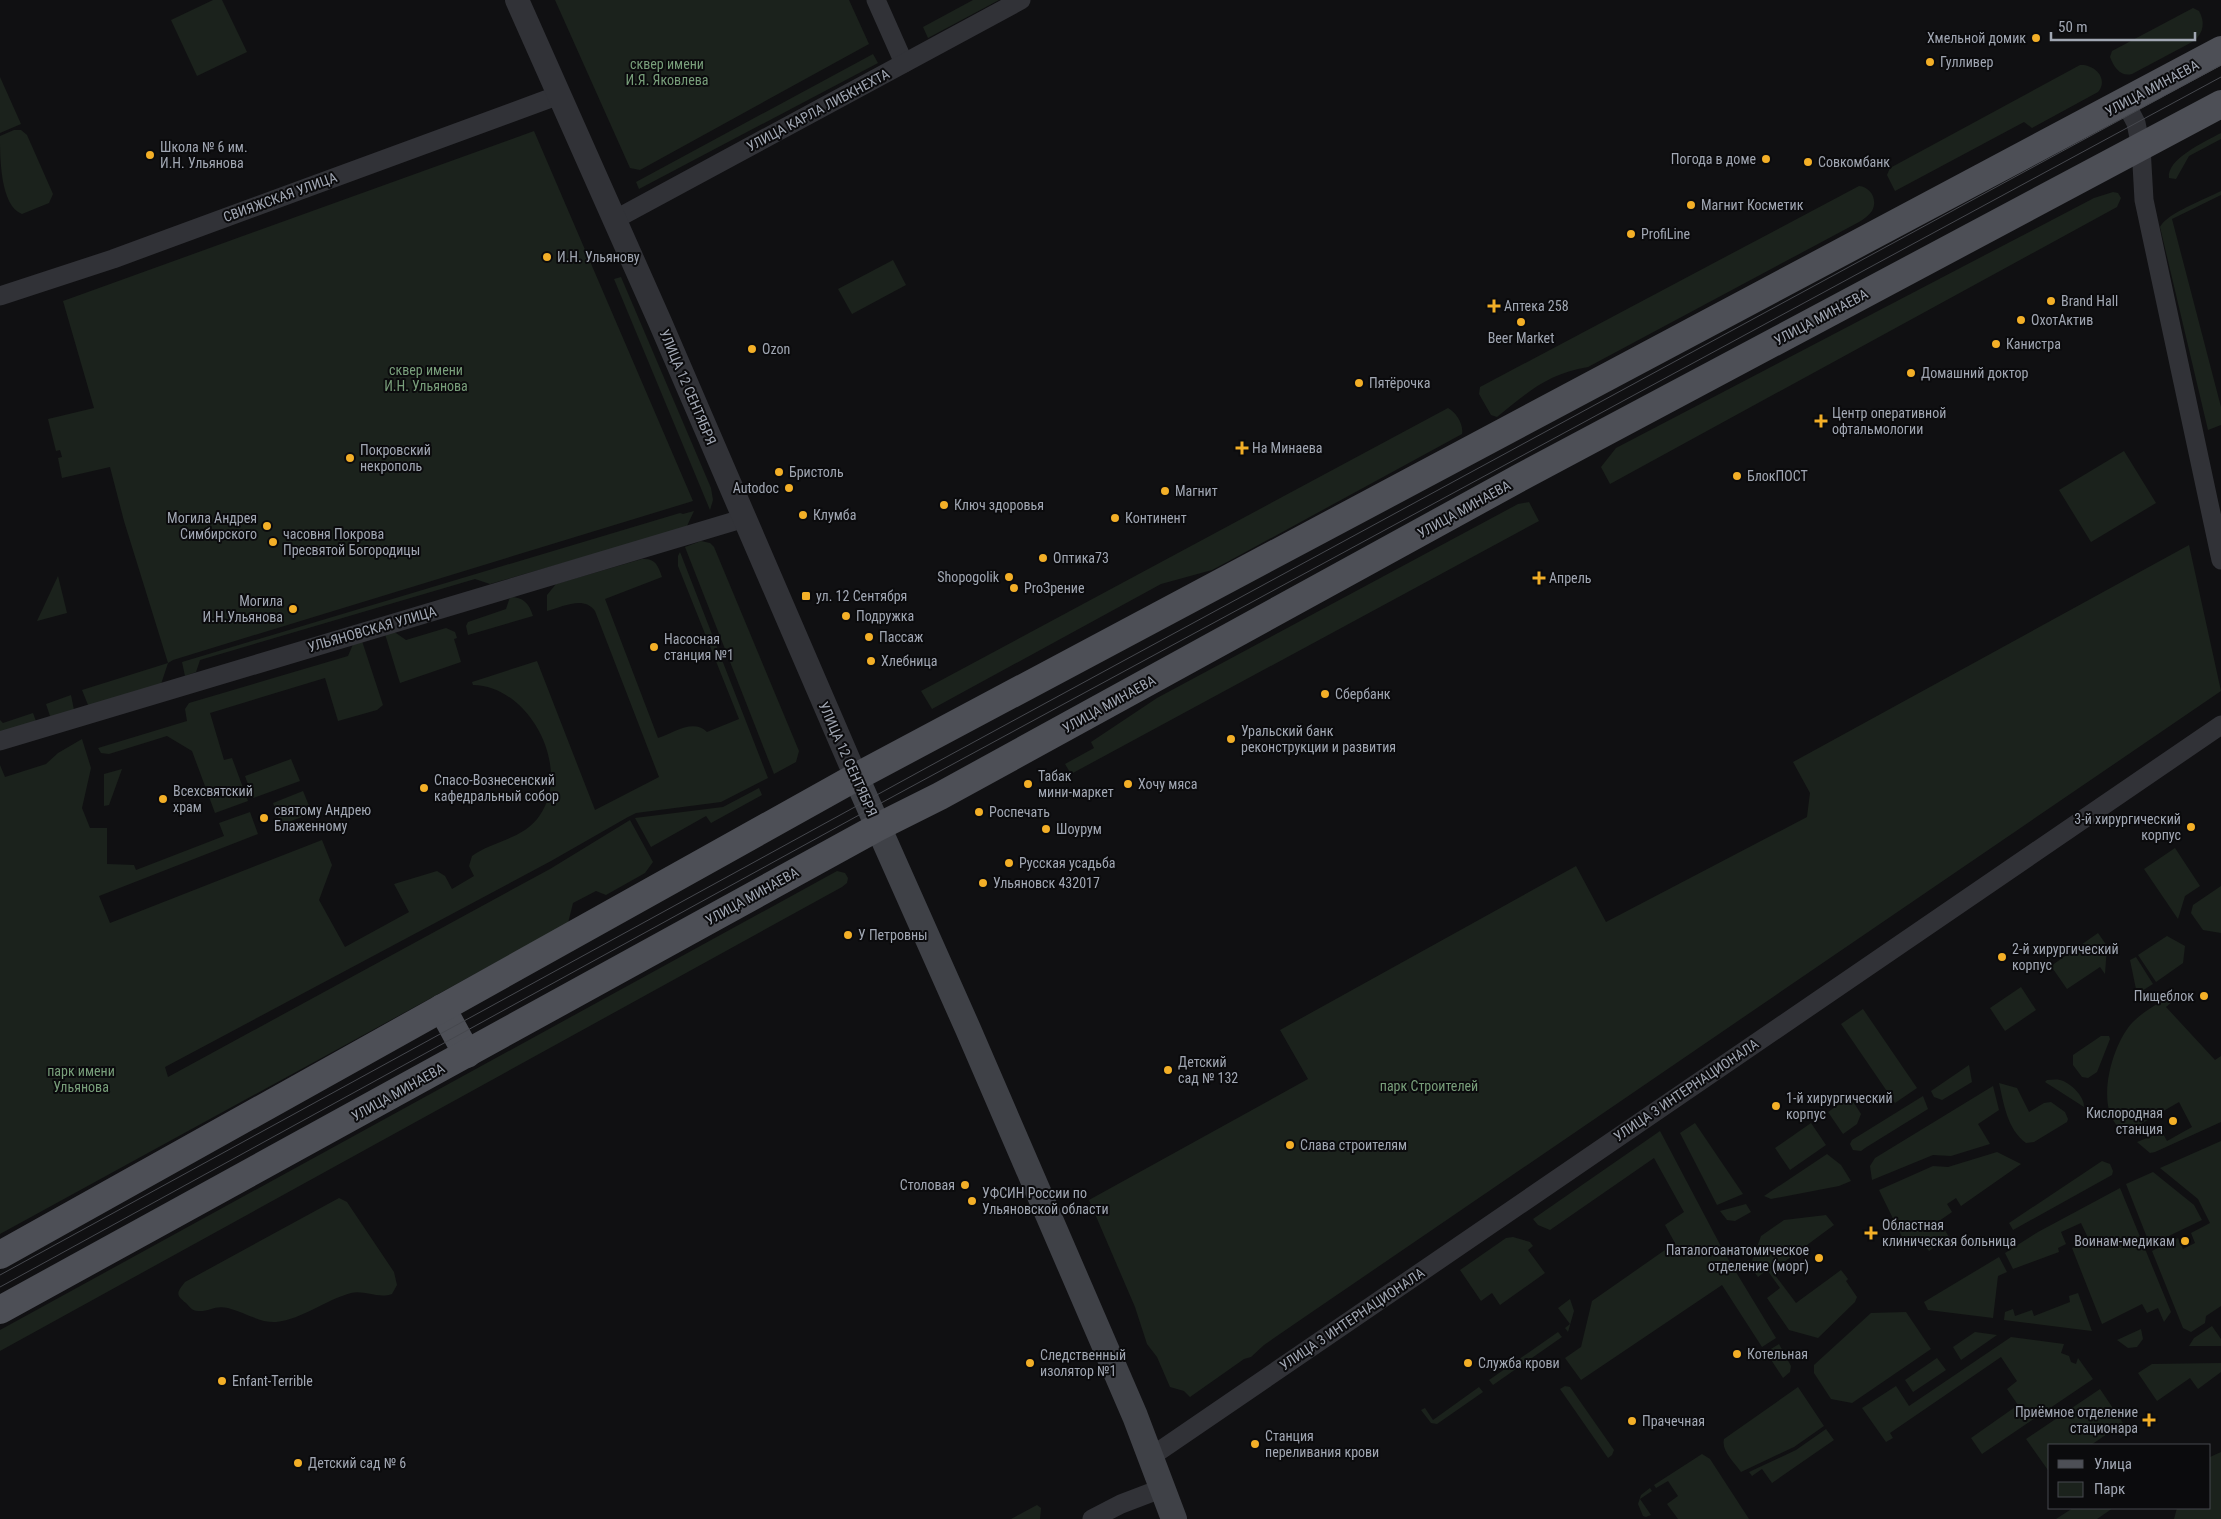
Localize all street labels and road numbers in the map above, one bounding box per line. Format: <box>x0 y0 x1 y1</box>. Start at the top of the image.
street label: УЛИЦА МИНАЕВА <box>2102 57 2202 119</box>
street label: УЛИЦА КАРЛА ЛИБКНЕХТА <box>744 66 892 154</box>
street label: СВИЯЖСКАЯ УЛИЦА <box>221 169 339 225</box>
street label: УЛИЦА МИНАЕВА <box>1771 286 1871 348</box>
street label: УЛИЦА 12 СЕНТЯБРЯ <box>656 327 720 447</box>
street label: УЛИЦА МИНАЕВА <box>1415 477 1513 541</box>
street label: УЛЬЯНОВСКАЯ УЛИЦА <box>306 603 438 655</box>
street label: УЛИЦА МИНАЕВА <box>1060 672 1158 736</box>
street label: УЛИЦА 12 СЕНТЯБРЯ <box>815 699 881 819</box>
street label: УЛИЦА МИНАЕВА <box>703 864 801 928</box>
street label: УЛИЦА 3 ИНТЕРНАЦИОНАЛА <box>1611 1036 1761 1144</box>
street label: УЛИЦА МИНАЕВА <box>349 1060 447 1124</box>
street label: УЛИЦА 3 ИНТЕРНАЦИОНАЛА <box>1277 1265 1427 1373</box>

